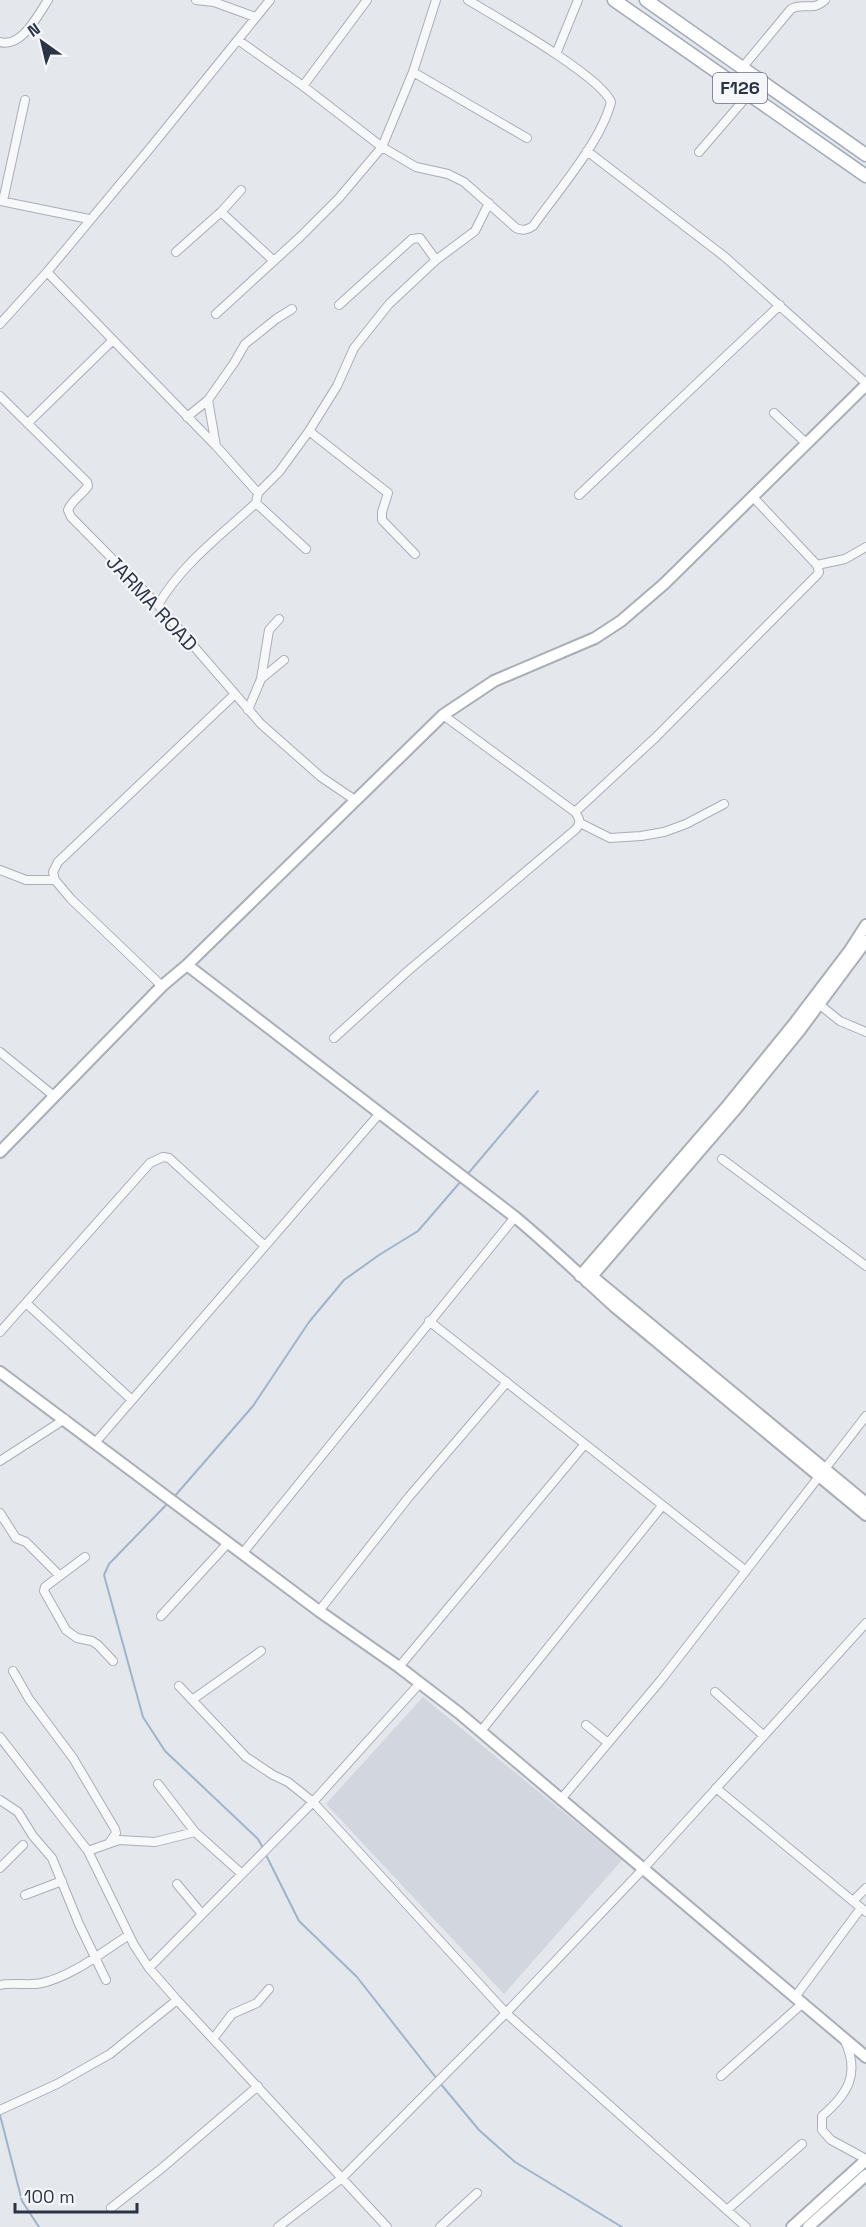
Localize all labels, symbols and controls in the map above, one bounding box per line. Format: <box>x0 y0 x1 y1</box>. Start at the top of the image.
north arrow <box>12 12 72 72</box>
text: N <box>24 18 44 42</box>
road number: F126 <box>713 73 767 103</box>
street label: JARMA ROAD <box>101 549 203 657</box>
scale bar <box>15 2176 136 2214</box>
text: 100 m <box>24 2185 75 2208</box>

